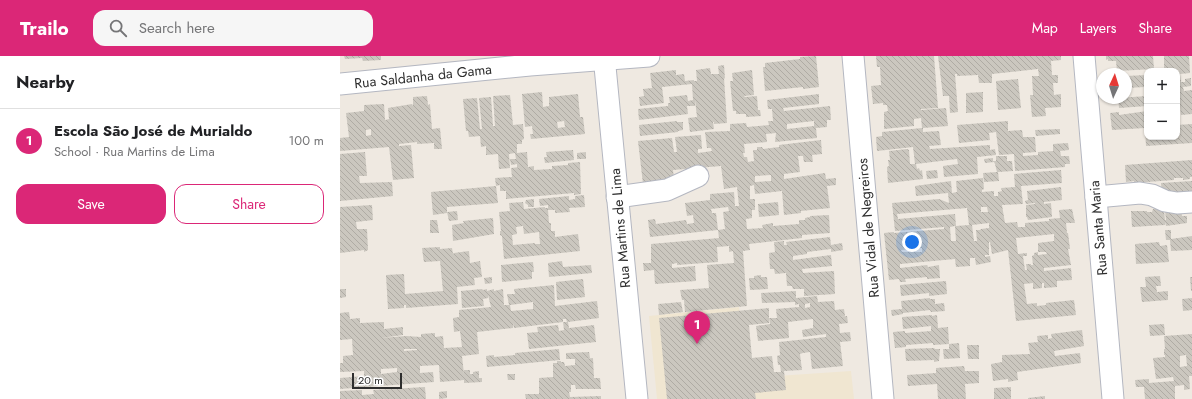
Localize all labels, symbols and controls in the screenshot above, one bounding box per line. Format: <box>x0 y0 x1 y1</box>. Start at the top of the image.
search box <box>93 10 373 46</box>
text: Trailo <box>20 15 69 42</box>
icon: search <box>107 17 129 39</box>
text: Search here <box>139 17 215 39</box>
text: Map <box>1032 18 1058 38</box>
text: Layers <box>1080 18 1116 38</box>
text: Share <box>1138 18 1172 38</box>
street label: Rua Saldanha da Gama <box>353 59 493 93</box>
north arrow <box>1096 68 1132 104</box>
map controls <box>1144 68 1180 140</box>
button: + <box>1144 68 1180 104</box>
text: Nearby <box>16 70 74 94</box>
button: − <box>1144 104 1180 140</box>
text: Escola São José de Murialdo <box>54 120 252 142</box>
text: 1 <box>26 131 32 150</box>
text: 100 m <box>289 131 324 150</box>
text: School · Rua Martins de Lima <box>54 142 215 161</box>
street label: Rua Vidal de Negreiros <box>852 157 884 299</box>
street label: Rua Martins de Lima <box>605 167 635 289</box>
street label: Rua Santa Maria <box>1084 180 1112 276</box>
button: Save <box>16 184 166 224</box>
button: Share <box>174 184 324 224</box>
your location <box>902 232 922 252</box>
pin: 1 <box>684 311 710 344</box>
scale bar <box>352 371 402 390</box>
text: 20 m <box>358 372 383 388</box>

